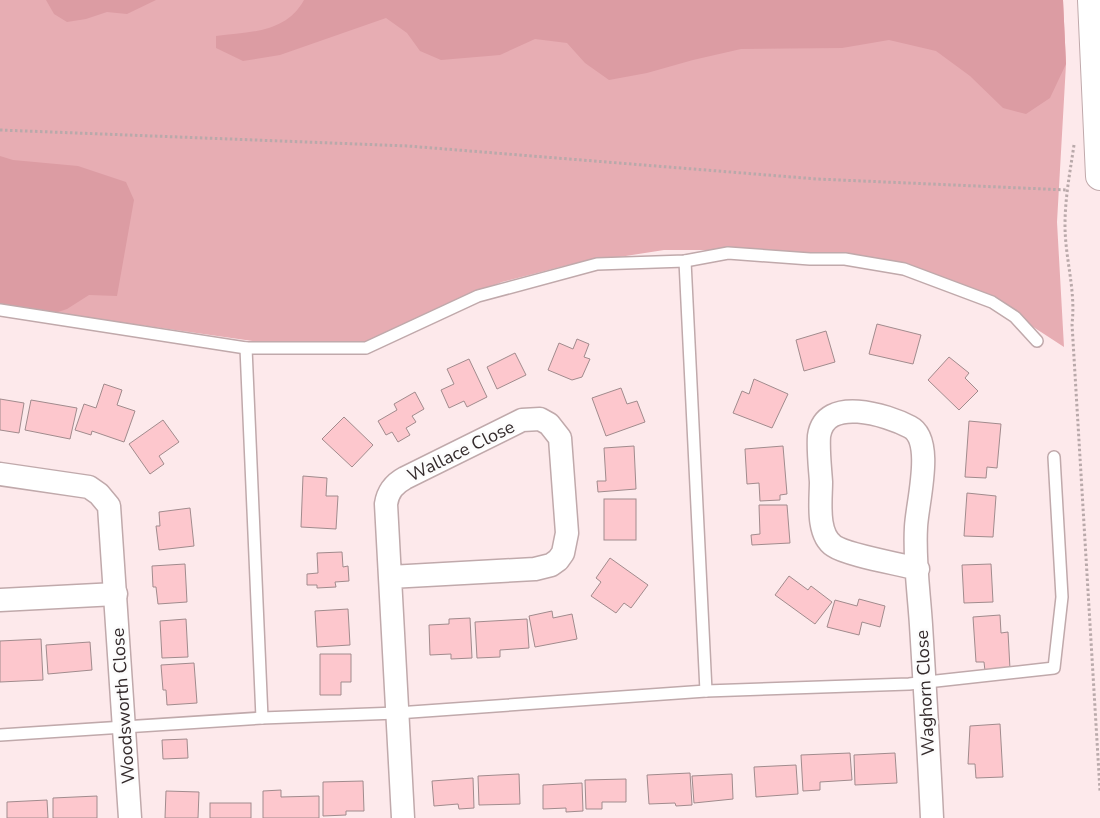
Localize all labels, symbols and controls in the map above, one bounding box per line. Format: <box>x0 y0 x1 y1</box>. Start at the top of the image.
street label: Wallace Close <box>403 415 519 487</box>
street label: Woodsworth Close <box>106 627 140 785</box>
street label: Waghorn Close <box>910 629 940 757</box>

